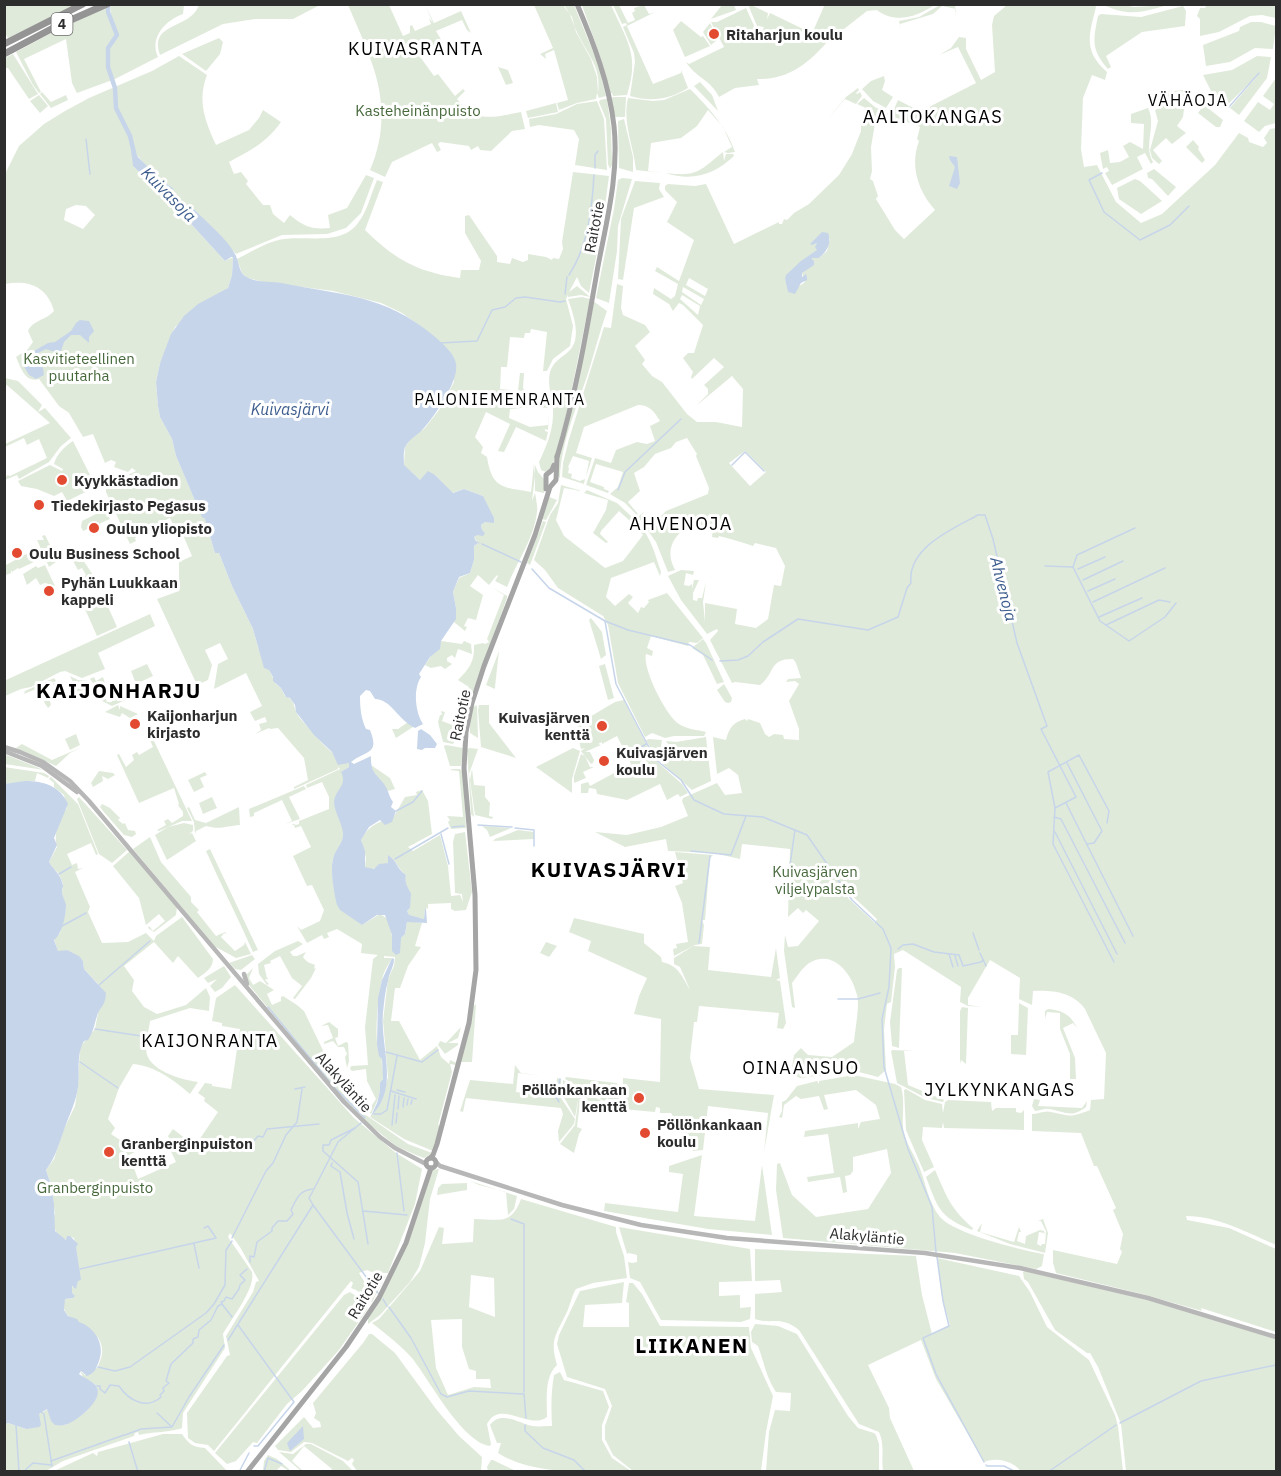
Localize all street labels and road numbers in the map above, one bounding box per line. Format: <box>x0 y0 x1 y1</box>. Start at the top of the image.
road number: 4 <box>52 13 72 35</box>
street label: Raitotie <box>580 200 608 254</box>
street label: Raitotie <box>445 688 475 742</box>
street label: Alakyläntie <box>312 1048 376 1116</box>
street label: Alakyläntie <box>829 1223 905 1249</box>
street label: Raitotie <box>343 1268 387 1322</box>

